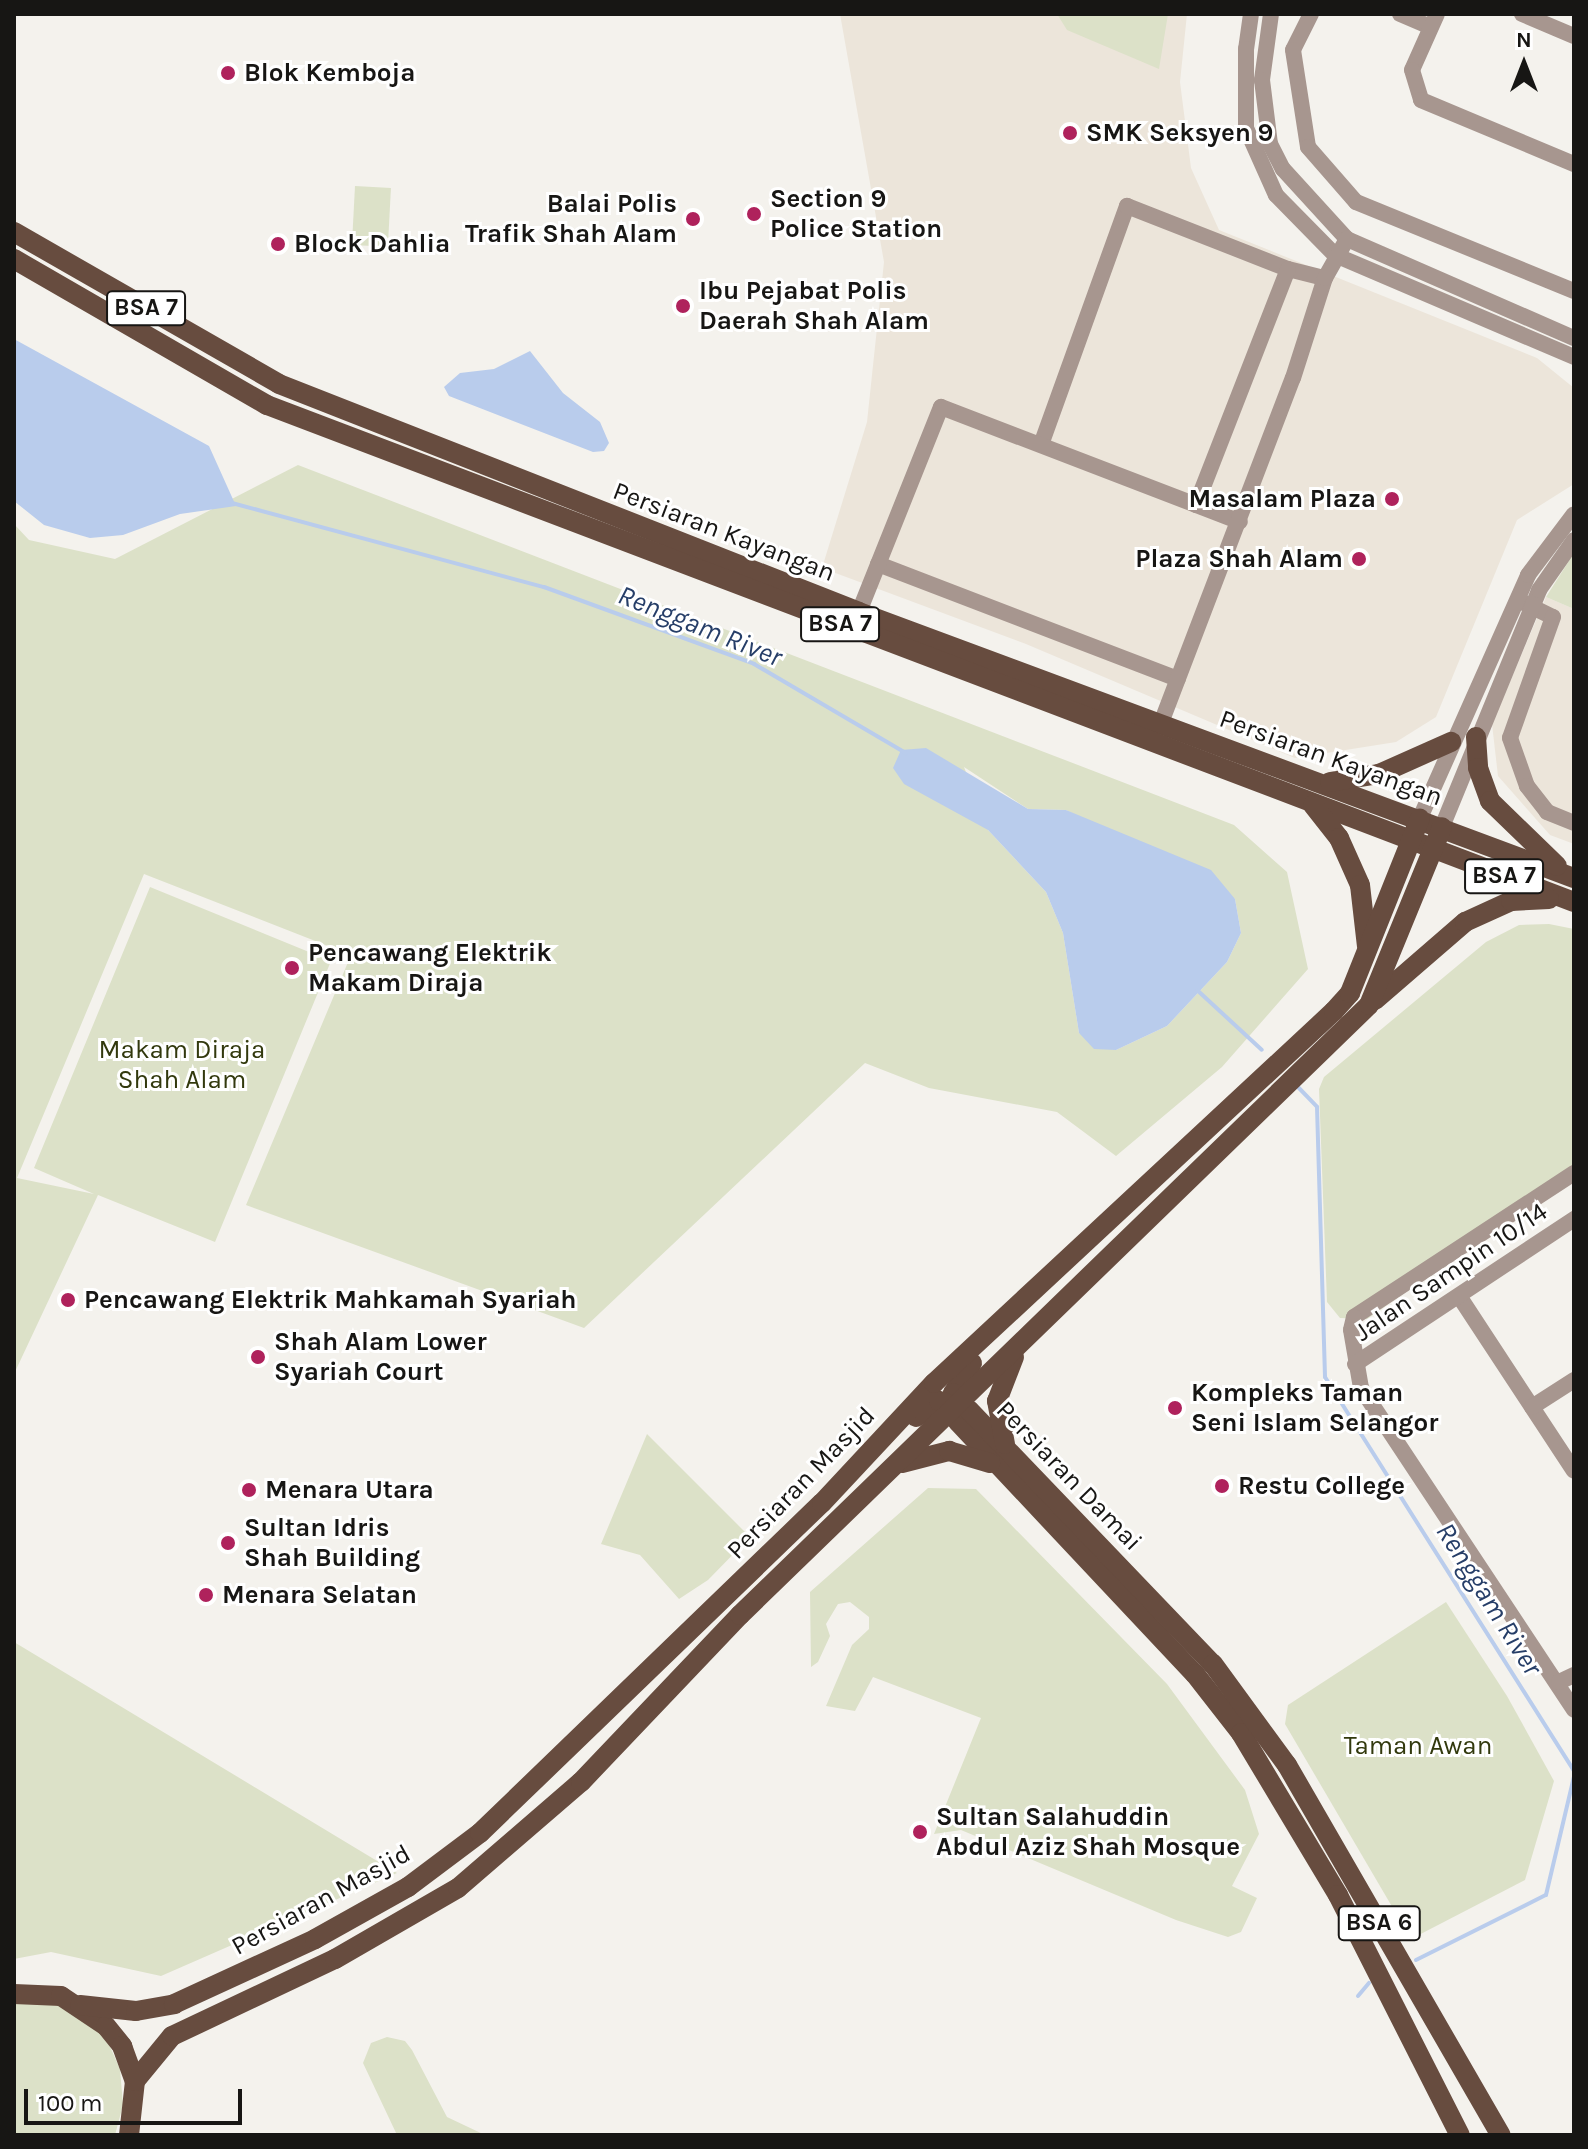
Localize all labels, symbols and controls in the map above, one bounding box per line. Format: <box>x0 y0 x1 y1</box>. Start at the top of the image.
north arrow <box>1484 24 1564 104</box>
text: N <box>1516 27 1532 53</box>
place label: Blok Kemboja <box>244 57 415 89</box>
marker: Blok Kemboja <box>219 64 237 82</box>
place label: SMK Seksyen 9 <box>1086 117 1273 149</box>
marker: SMK Seksyen 9 <box>1061 124 1079 142</box>
place label: Section 9 Police Station <box>770 183 942 244</box>
place label: Balai Polis Trafik Shah Alam <box>465 188 677 250</box>
marker: Section 9 Police Station <box>745 205 763 223</box>
marker: Balai Polis Trafik Shah Alam <box>684 210 702 228</box>
place label: Block Dahlia <box>294 228 450 260</box>
marker: Block Dahlia <box>269 235 287 253</box>
place label: Ibu Pejabat Polis Daerah Shah Alam <box>699 275 929 336</box>
road number: BSA 7 <box>106 288 186 328</box>
marker: Ibu Pejabat Polis Daerah Shah Alam <box>674 297 692 315</box>
street label: Persiaran Kayangan <box>609 475 839 589</box>
place label: Masalam Plaza <box>1188 483 1376 515</box>
marker: Masalam Plaza <box>1383 490 1401 508</box>
place label: Plaza Shah Alam <box>1135 543 1343 575</box>
marker: Plaza Shah Alam <box>1350 550 1368 568</box>
water label: Renggam River <box>613 578 787 674</box>
road number: BSA 7 <box>800 604 880 644</box>
street label: Persiaran Kayangan <box>1215 703 1447 813</box>
road number: BSA 7 <box>1464 856 1544 896</box>
place label: Pencawang Elektrik Makam Diraja <box>308 937 552 998</box>
marker: Pencawang Elektrik Makam Diraja <box>283 959 301 977</box>
park label: Makam Diraja Shah Alam <box>99 1034 265 1096</box>
street label: Jalan Sampin 10/14 <box>1349 1196 1553 1348</box>
place label: Pencawang Elektrik Mahkamah Syariah <box>84 1284 577 1316</box>
marker: Pencawang Elektrik Mahkamah Syariah <box>59 1291 77 1309</box>
place label: Shah Alam Lower Syariah Court <box>274 1326 487 1388</box>
marker: Shah Alam Lower Syariah Court <box>249 1348 267 1366</box>
place label: Kompleks Taman Seni Islam Selangor <box>1191 1377 1438 1438</box>
street label: Persiaran Damai <box>990 1395 1148 1557</box>
marker: Kompleks Taman Seni Islam Selangor <box>1166 1399 1184 1417</box>
street label: Persiaran Masjid <box>720 1400 882 1566</box>
place label: Restu College <box>1238 1470 1405 1502</box>
place label: Menara Utara <box>265 1474 434 1506</box>
marker: Restu College <box>1213 1477 1231 1495</box>
marker: Menara Utara <box>240 1481 258 1499</box>
place label: Sultan Idris Shah Building <box>244 1512 420 1574</box>
water label: Renggam River <box>1429 1516 1549 1682</box>
marker: Sultan Idris Shah Building <box>219 1534 237 1552</box>
place label: Menara Selatan <box>222 1579 417 1611</box>
marker: Menara Selatan <box>197 1586 215 1604</box>
park label: Taman Awan <box>1344 1730 1492 1762</box>
place label: Sultan Salahuddin Abdul Aziz Shah Mosque <box>936 1801 1240 1862</box>
marker: Sultan Salahuddin Abdul Aziz Shah Mosque <box>911 1823 929 1841</box>
street label: Persiaran Masjid <box>226 1838 416 1962</box>
road number: BSA 6 <box>1337 1903 1421 1943</box>
scale bar <box>28 2073 246 2123</box>
text: 100 m <box>38 2089 103 2117</box>

